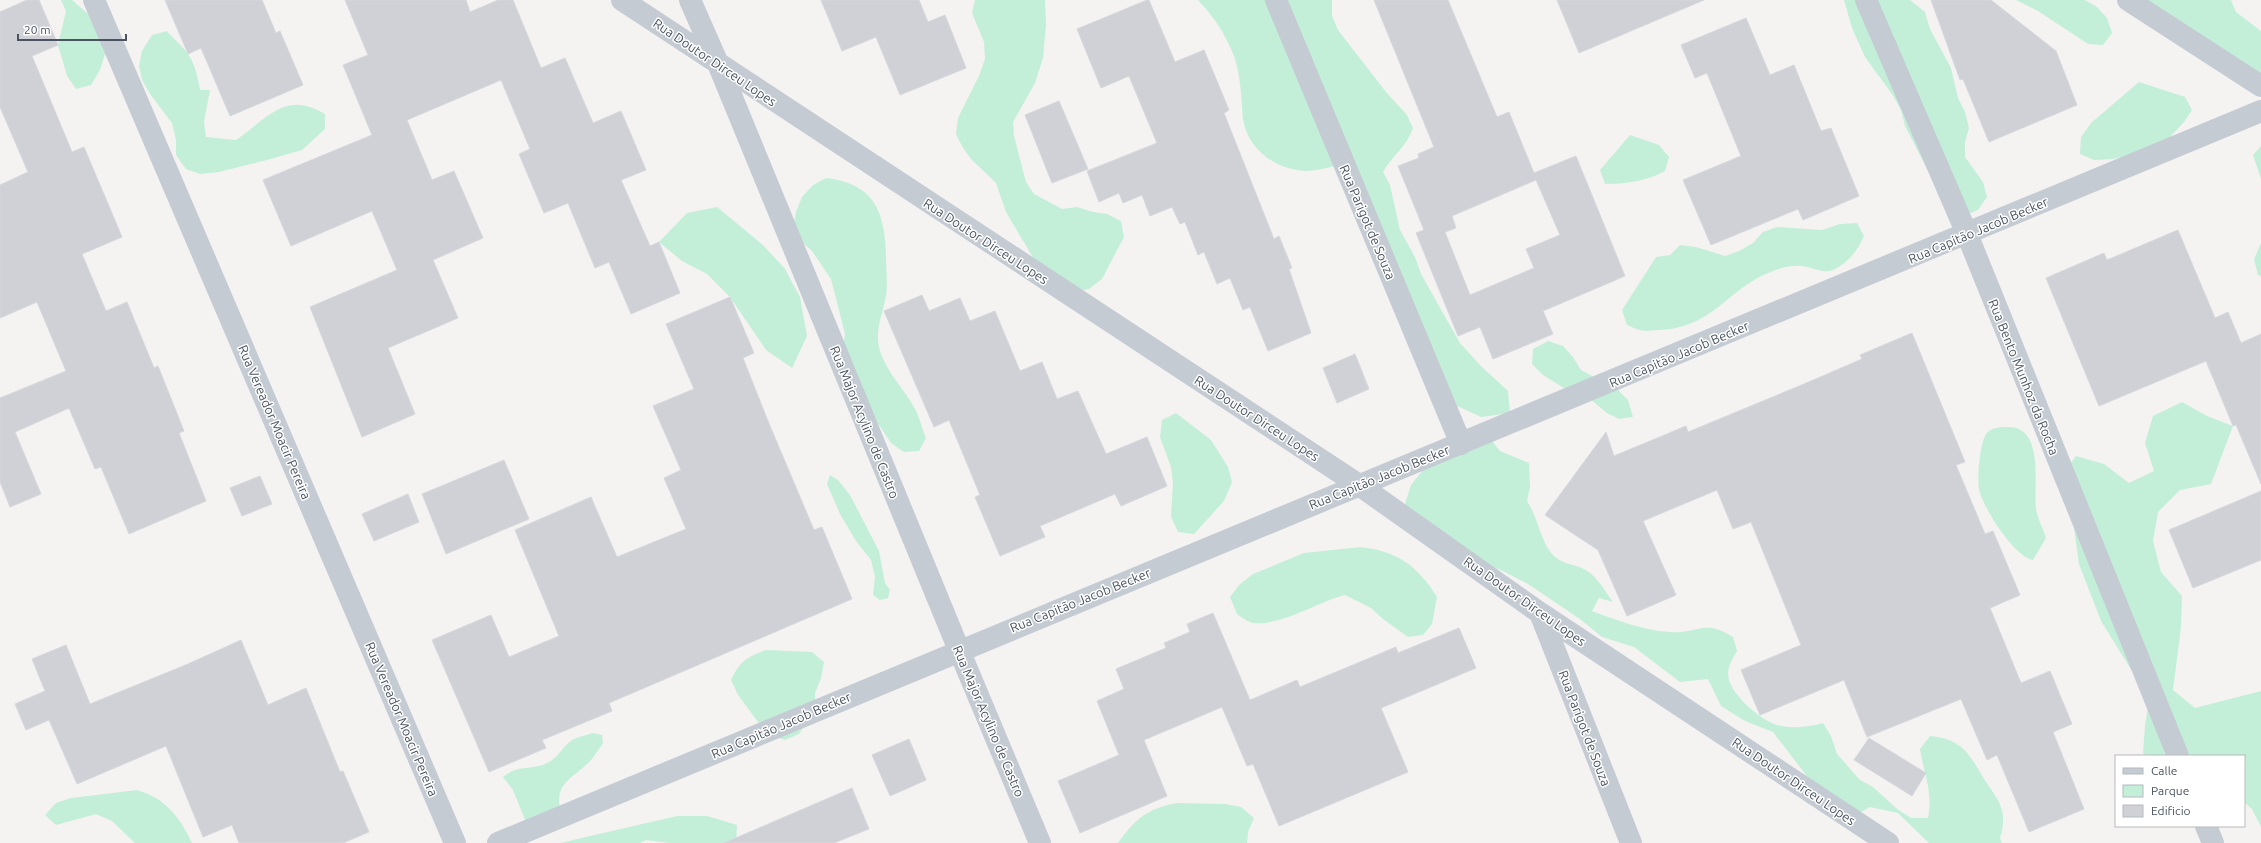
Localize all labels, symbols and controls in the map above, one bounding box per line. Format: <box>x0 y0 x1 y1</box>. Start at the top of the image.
scale bar <box>18 16 126 42</box>
street label: Rua Doutor Dirceu Lopes <box>651 16 780 109</box>
text: 20 m <box>24 23 51 36</box>
street label: Rua Parigot de Souza <box>1338 163 1398 281</box>
street label: Rua Capitão Jacob Becker <box>1906 194 2050 266</box>
street label: Rua Doutor Dirceu Lopes <box>921 196 1051 287</box>
street label: Rua Bento Munhoz da Rocha <box>1986 297 2062 457</box>
street label: Rua Capitão Jacob Becker <box>1607 318 1751 390</box>
street label: Rua Vereador Moacir Pereira <box>236 343 314 501</box>
street label: Rua Major Acylino de Castro <box>828 344 902 500</box>
street label: Rua Doutor Dirceu Lopes <box>1192 373 1322 464</box>
street label: Rua Capitão Jacob Becker <box>1307 442 1451 512</box>
street label: Rua Doutor Dirceu Lopes <box>1461 554 1589 649</box>
street label: Rua Capitão Jacob Becker <box>1008 565 1152 635</box>
street label: Rua Vereador Moacir Pereira <box>363 640 441 798</box>
street label: Rua Major Acylino de Castro <box>951 643 1027 799</box>
street label: Rua Parigot de Souza <box>1556 668 1614 788</box>
street label: Rua Capitão Jacob Becker <box>709 689 853 761</box>
street label: Rua Doutor Dirceu Lopes <box>1730 735 1859 828</box>
legend <box>2115 755 2245 827</box>
text: Calle <box>2151 764 2177 777</box>
text: Parque <box>2151 784 2189 797</box>
text: Edificio <box>2151 804 2191 817</box>

